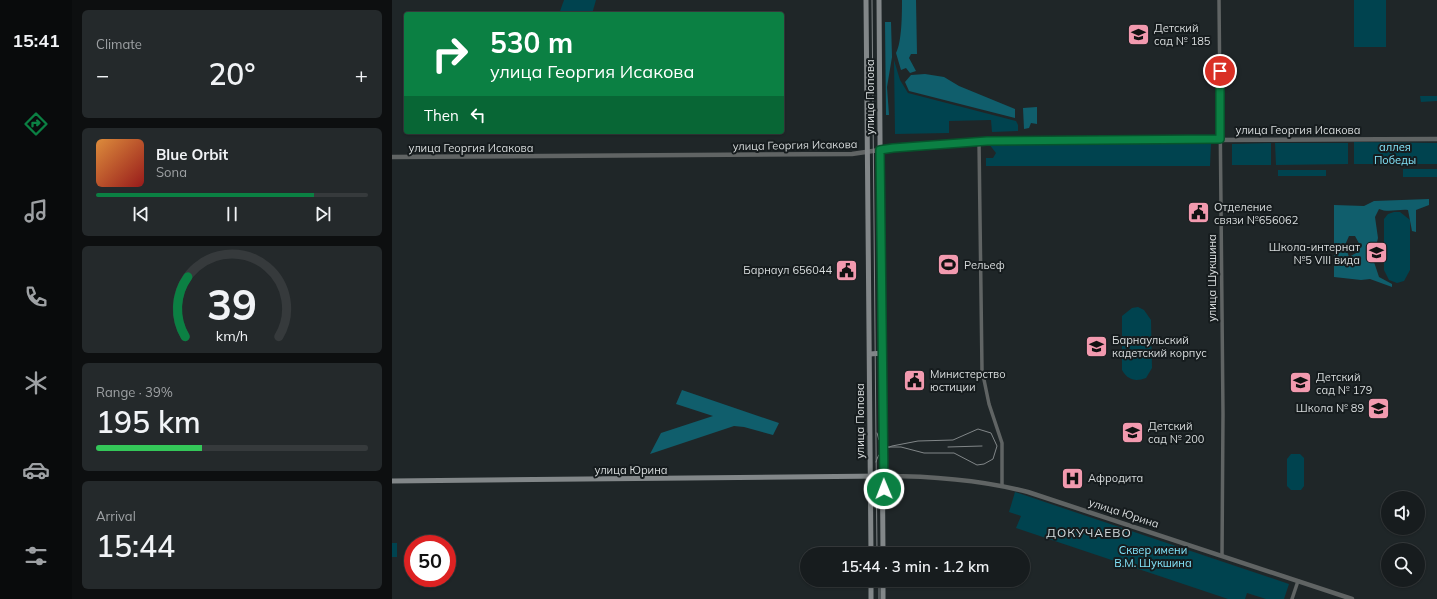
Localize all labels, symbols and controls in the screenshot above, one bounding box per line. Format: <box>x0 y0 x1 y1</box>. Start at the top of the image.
school or university icon: Детский сад № 185 <box>1126 21 1152 47</box>
place label: Детский сад № 185 <box>1154 21 1211 48</box>
text: 530 m <box>490 25 573 60</box>
icon: right <box>424 28 476 80</box>
text: 15:41 <box>12 29 60 52</box>
text: Climate <box>96 36 142 52</box>
pin <box>1203 54 1237 88</box>
text: 20° <box>208 55 256 93</box>
street label: улица Попова <box>863 59 877 135</box>
text: улица Георгия Исакова <box>490 60 694 83</box>
icon: arrive <box>1209 60 1231 82</box>
text: − <box>96 61 109 89</box>
text: + <box>355 61 368 89</box>
icon: left <box>467 104 489 126</box>
text: Then <box>424 106 459 125</box>
icon: directions <box>22 110 50 138</box>
street label: улица Георгия Исакова <box>1236 123 1360 137</box>
street label: улица Георгия Исакова <box>732 137 858 153</box>
park label: аллея Победы <box>1374 140 1416 167</box>
street label: улица Георгия Исакова <box>409 141 533 155</box>
text: Blue Orbit <box>156 145 228 164</box>
text: Sona <box>156 164 187 180</box>
icon: music <box>22 197 50 225</box>
public building icon: Отделение связи №656062 <box>1185 200 1211 226</box>
place label: Отделение связи №656062 <box>1214 200 1299 227</box>
icon: previous <box>130 203 152 225</box>
icon: pause <box>221 203 243 225</box>
icon: next <box>312 203 334 225</box>
street label: улица Шукшина <box>1205 234 1219 322</box>
place label: Школа-интернат №5 VIII вида <box>1269 240 1360 267</box>
school or university icon: Школа-интернат №5 VIII вида <box>1363 240 1389 266</box>
sports icon: Рельеф <box>935 252 961 278</box>
public building icon: Барнаул 656044 <box>834 257 860 283</box>
place label: Рельеф <box>964 258 1005 272</box>
place label: Барнаул 656044 <box>743 263 832 277</box>
text: 39 <box>207 278 257 330</box>
icon: phone <box>22 283 50 311</box>
text: km/h <box>216 327 248 345</box>
school or university icon: Барнаульский кадетский корпус <box>1083 333 1109 359</box>
place label: Барнаульский кадетский корпус <box>1112 333 1207 360</box>
public building icon: Министерство юстиции <box>902 367 928 393</box>
place label: Министерство юстиции <box>930 367 1006 394</box>
icon: climate <box>22 369 50 397</box>
school or university icon: Детский сад № 179 <box>1288 370 1314 396</box>
place label: Детский сад № 179 <box>1316 370 1372 397</box>
street label: улица Попова <box>853 383 867 459</box>
text: Range · 39% <box>96 384 173 400</box>
school or university icon: Школа № 89 <box>1366 395 1392 421</box>
place label: Школа № 89 <box>1296 401 1364 415</box>
text: 195 km <box>96 403 201 441</box>
school or university icon: Детский сад № 200 <box>1120 419 1146 445</box>
place label: Детский сад № 200 <box>1148 419 1205 446</box>
icon: car <box>22 456 50 484</box>
street label: улица Юрина <box>595 463 667 477</box>
hospital icon: Афродита <box>1060 465 1086 491</box>
position arrow <box>863 468 905 510</box>
place label: Афродита <box>1088 471 1143 485</box>
map controls <box>1381 491 1425 587</box>
button: sound <box>1381 491 1425 535</box>
street label: улица Юрина <box>1087 495 1161 531</box>
text: Arrival <box>96 508 136 524</box>
district label: ДОКУЧАЕВО <box>1046 525 1132 540</box>
text: 15:44 <box>96 527 175 565</box>
speed limit sign: 50 <box>404 535 456 587</box>
icon: filters <box>22 542 50 570</box>
park label: Сквер имени В.М. Шукшина <box>1114 543 1192 570</box>
button: search <box>1381 543 1425 587</box>
text: 15:44 · 3 min · 1.2 km <box>841 557 989 576</box>

